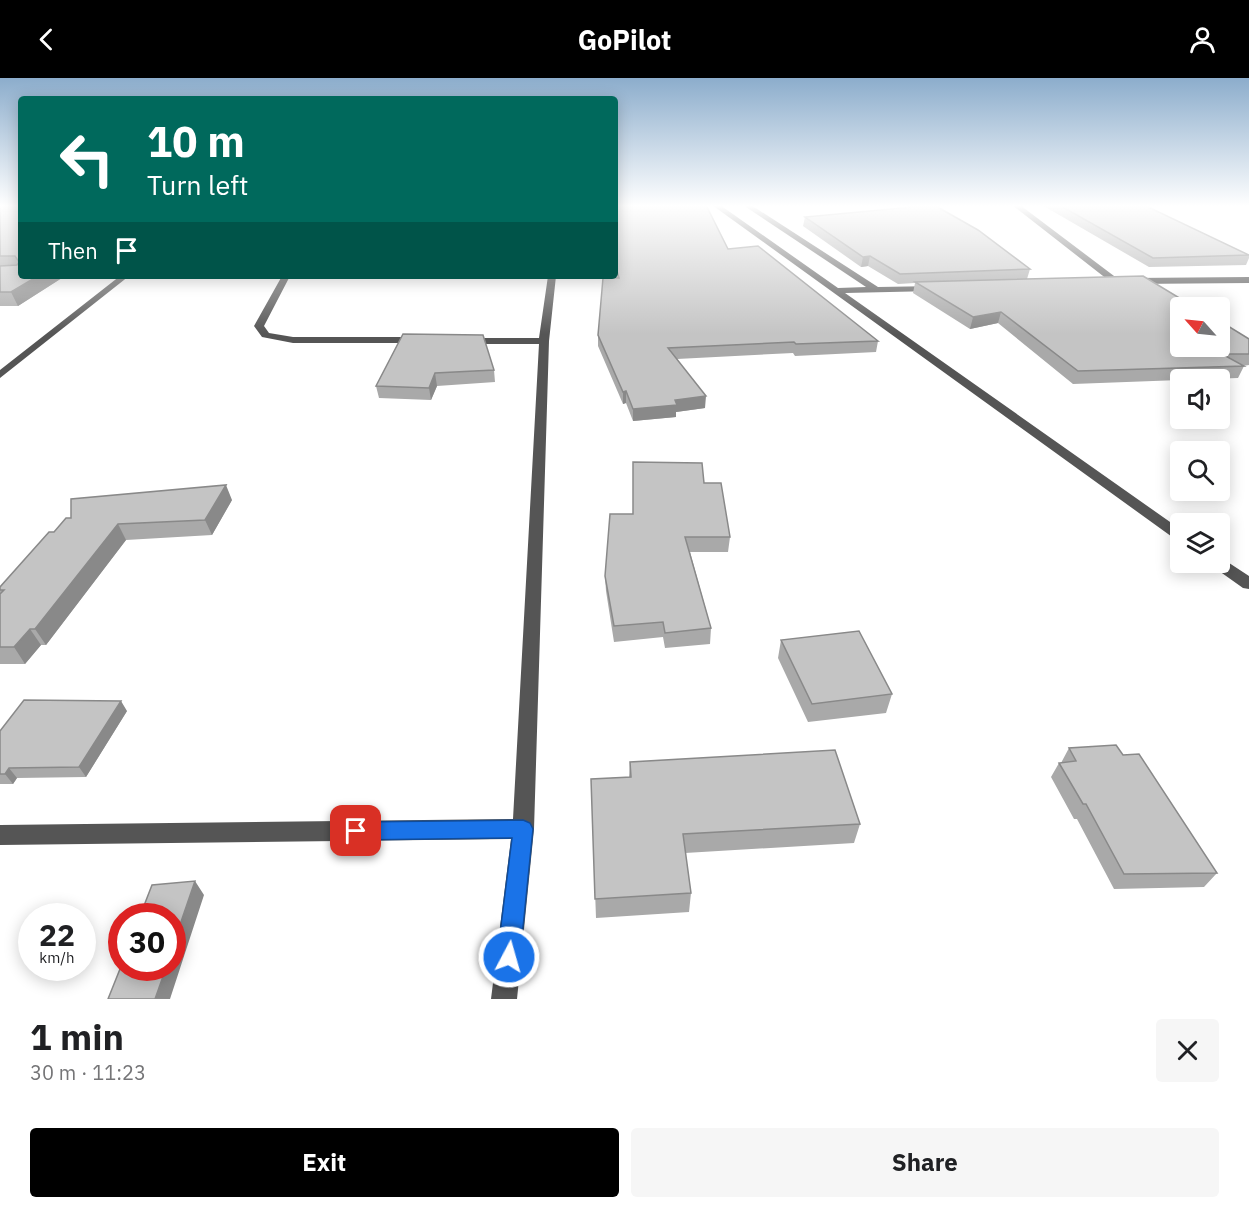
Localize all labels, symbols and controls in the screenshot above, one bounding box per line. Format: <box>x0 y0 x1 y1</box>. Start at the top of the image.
text: GoPilot <box>578 22 671 57</box>
icon: back <box>30 23 63 56</box>
icon: person <box>1186 23 1219 56</box>
text: 10 m <box>147 114 245 169</box>
icon: left <box>48 120 126 198</box>
text: Turn left <box>147 167 248 202</box>
icon: arrive <box>110 234 143 267</box>
text: Then <box>48 236 98 265</box>
north arrow <box>1170 297 1230 357</box>
map controls <box>1170 297 1230 573</box>
button: sound <box>1170 369 1230 429</box>
button: search <box>1170 441 1230 501</box>
button: layers <box>1170 513 1230 573</box>
pin <box>330 805 381 856</box>
icon: arrive <box>339 814 372 847</box>
speed limit sign: 30 <box>108 903 186 981</box>
text: 22 <box>39 915 75 954</box>
position arrow <box>477 925 541 989</box>
text: km/h <box>39 948 75 967</box>
text: 1 min <box>30 1013 124 1060</box>
button: close <box>1156 1019 1219 1082</box>
text: 30 m · 11:23 <box>30 1059 146 1086</box>
button: Exit <box>30 1128 619 1197</box>
button: Share <box>631 1128 1219 1197</box>

